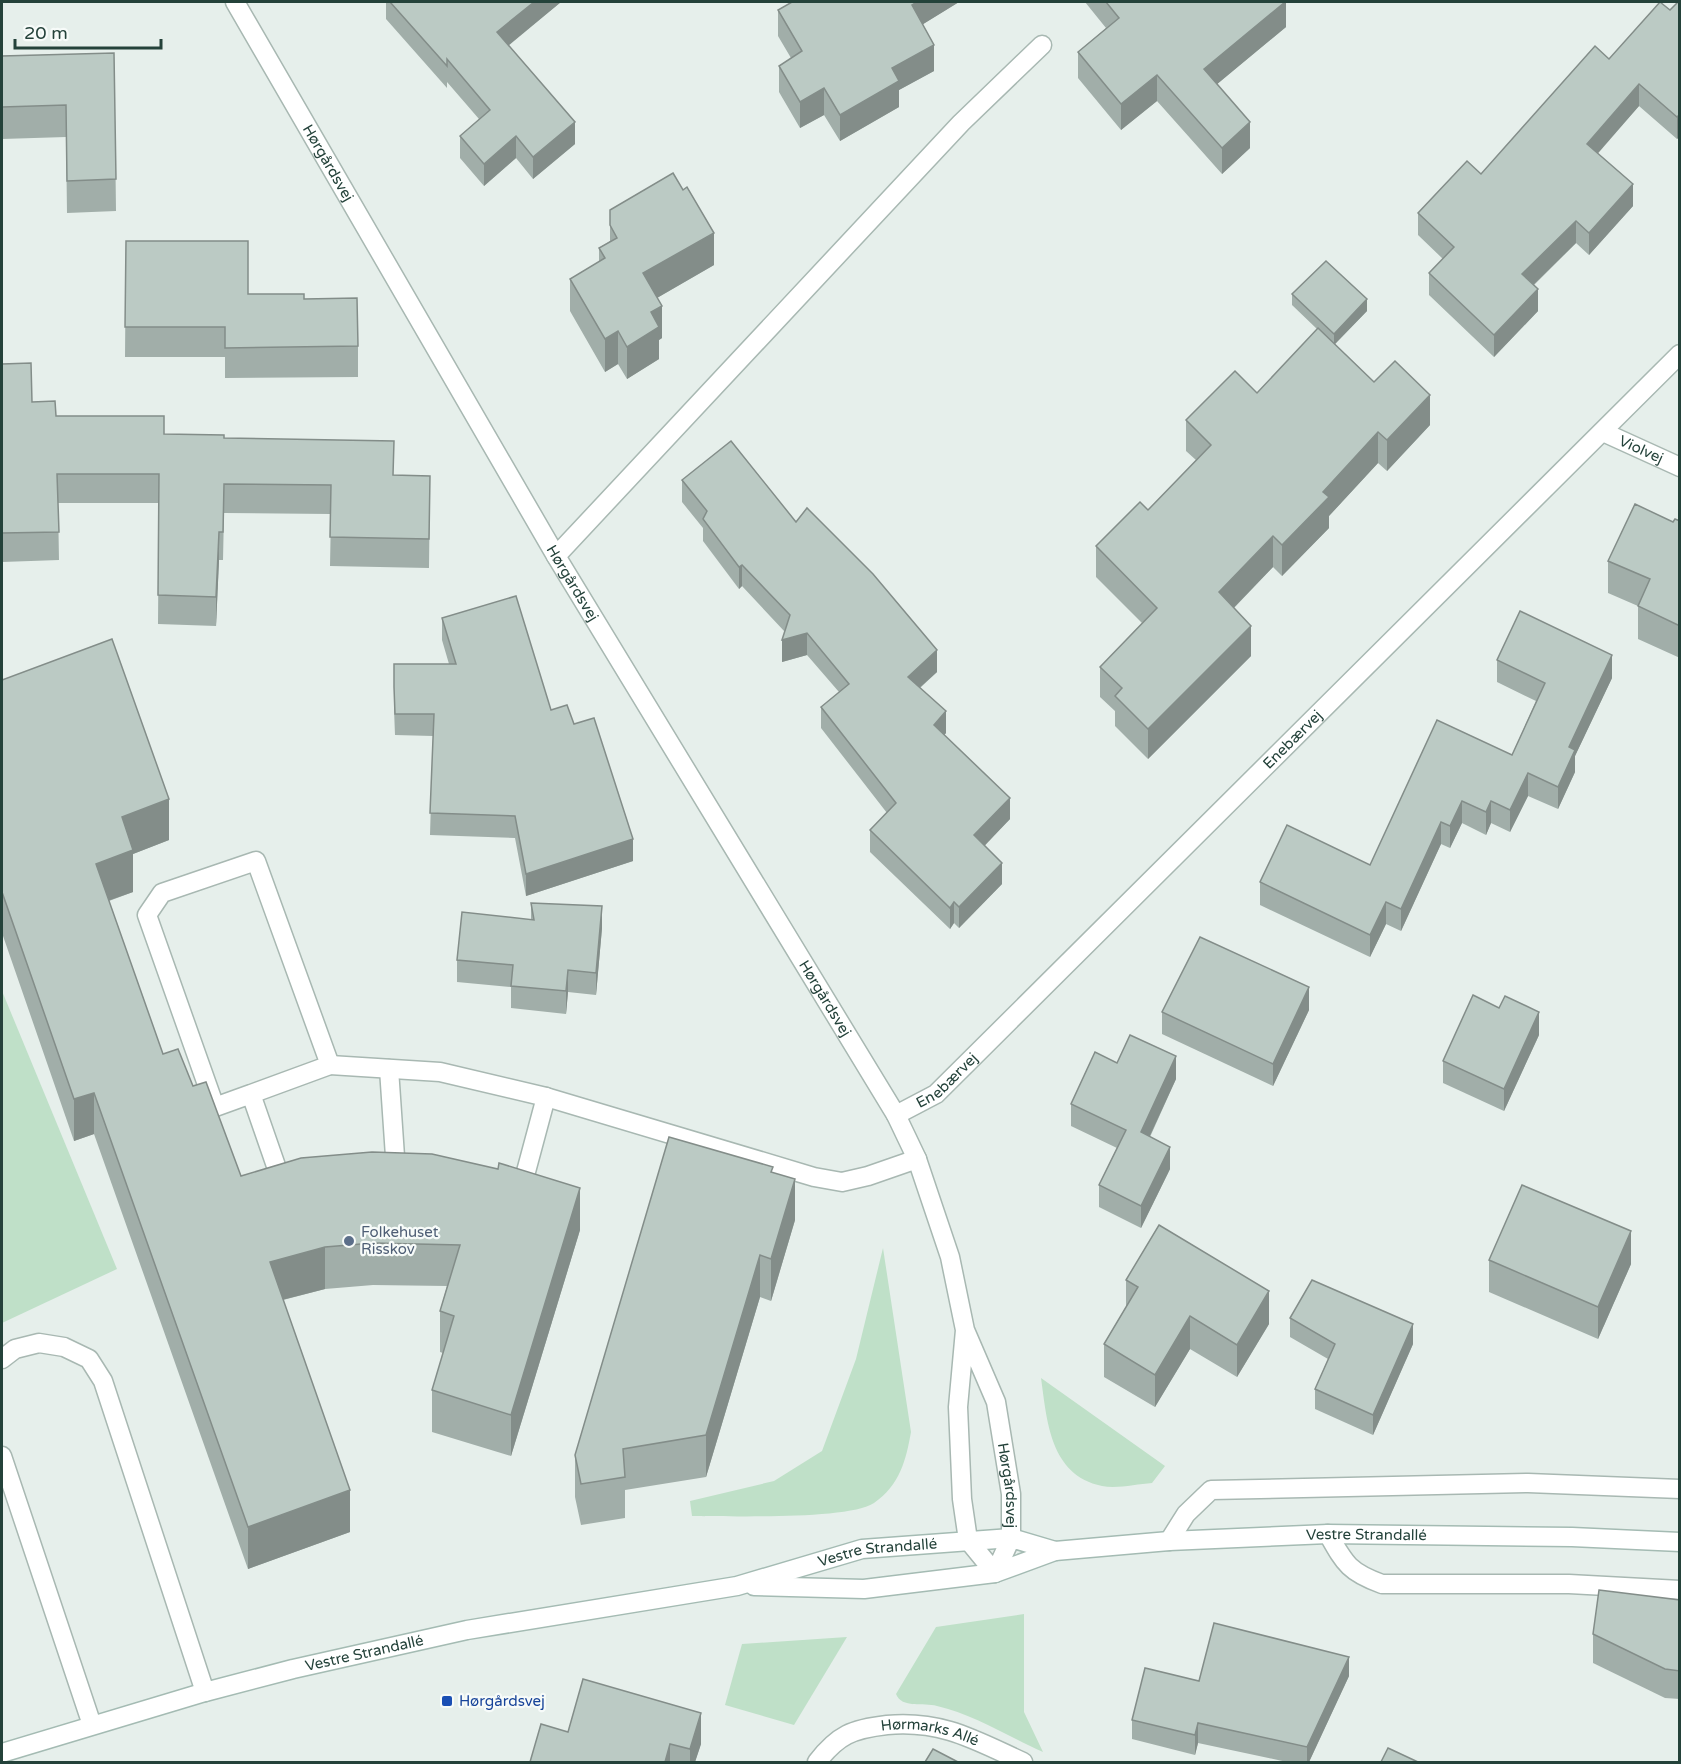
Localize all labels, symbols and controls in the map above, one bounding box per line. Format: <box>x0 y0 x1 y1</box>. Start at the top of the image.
scale bar <box>15 12 160 50</box>
text: 20 m <box>24 22 68 44</box>
street label: Hørgårdsvej <box>299 121 358 205</box>
street label: Violvej <box>1616 431 1666 467</box>
street label: Hørgårdsvej <box>543 542 603 625</box>
street label: Enebærvej <box>1259 706 1326 773</box>
street label: Hørgårdsvej <box>795 957 855 1040</box>
street label: Enebærvej <box>913 1049 981 1112</box>
place label: Folkehuset Risskov <box>361 1223 439 1258</box>
marker: Folkehuset Risskov <box>342 1234 356 1248</box>
street label: Hørgårdsvej <box>994 1441 1020 1528</box>
street label: Vestre Strandallé <box>1306 1525 1427 1544</box>
street label: Vestre Strandallé <box>816 1534 938 1571</box>
street label: Vestre Strandallé <box>303 1631 425 1675</box>
place label: Hørgårdsvej <box>459 1692 545 1710</box>
marker: Hørgårdsvej <box>440 1694 454 1708</box>
street label: Hørmarks Allé <box>880 1715 982 1750</box>

